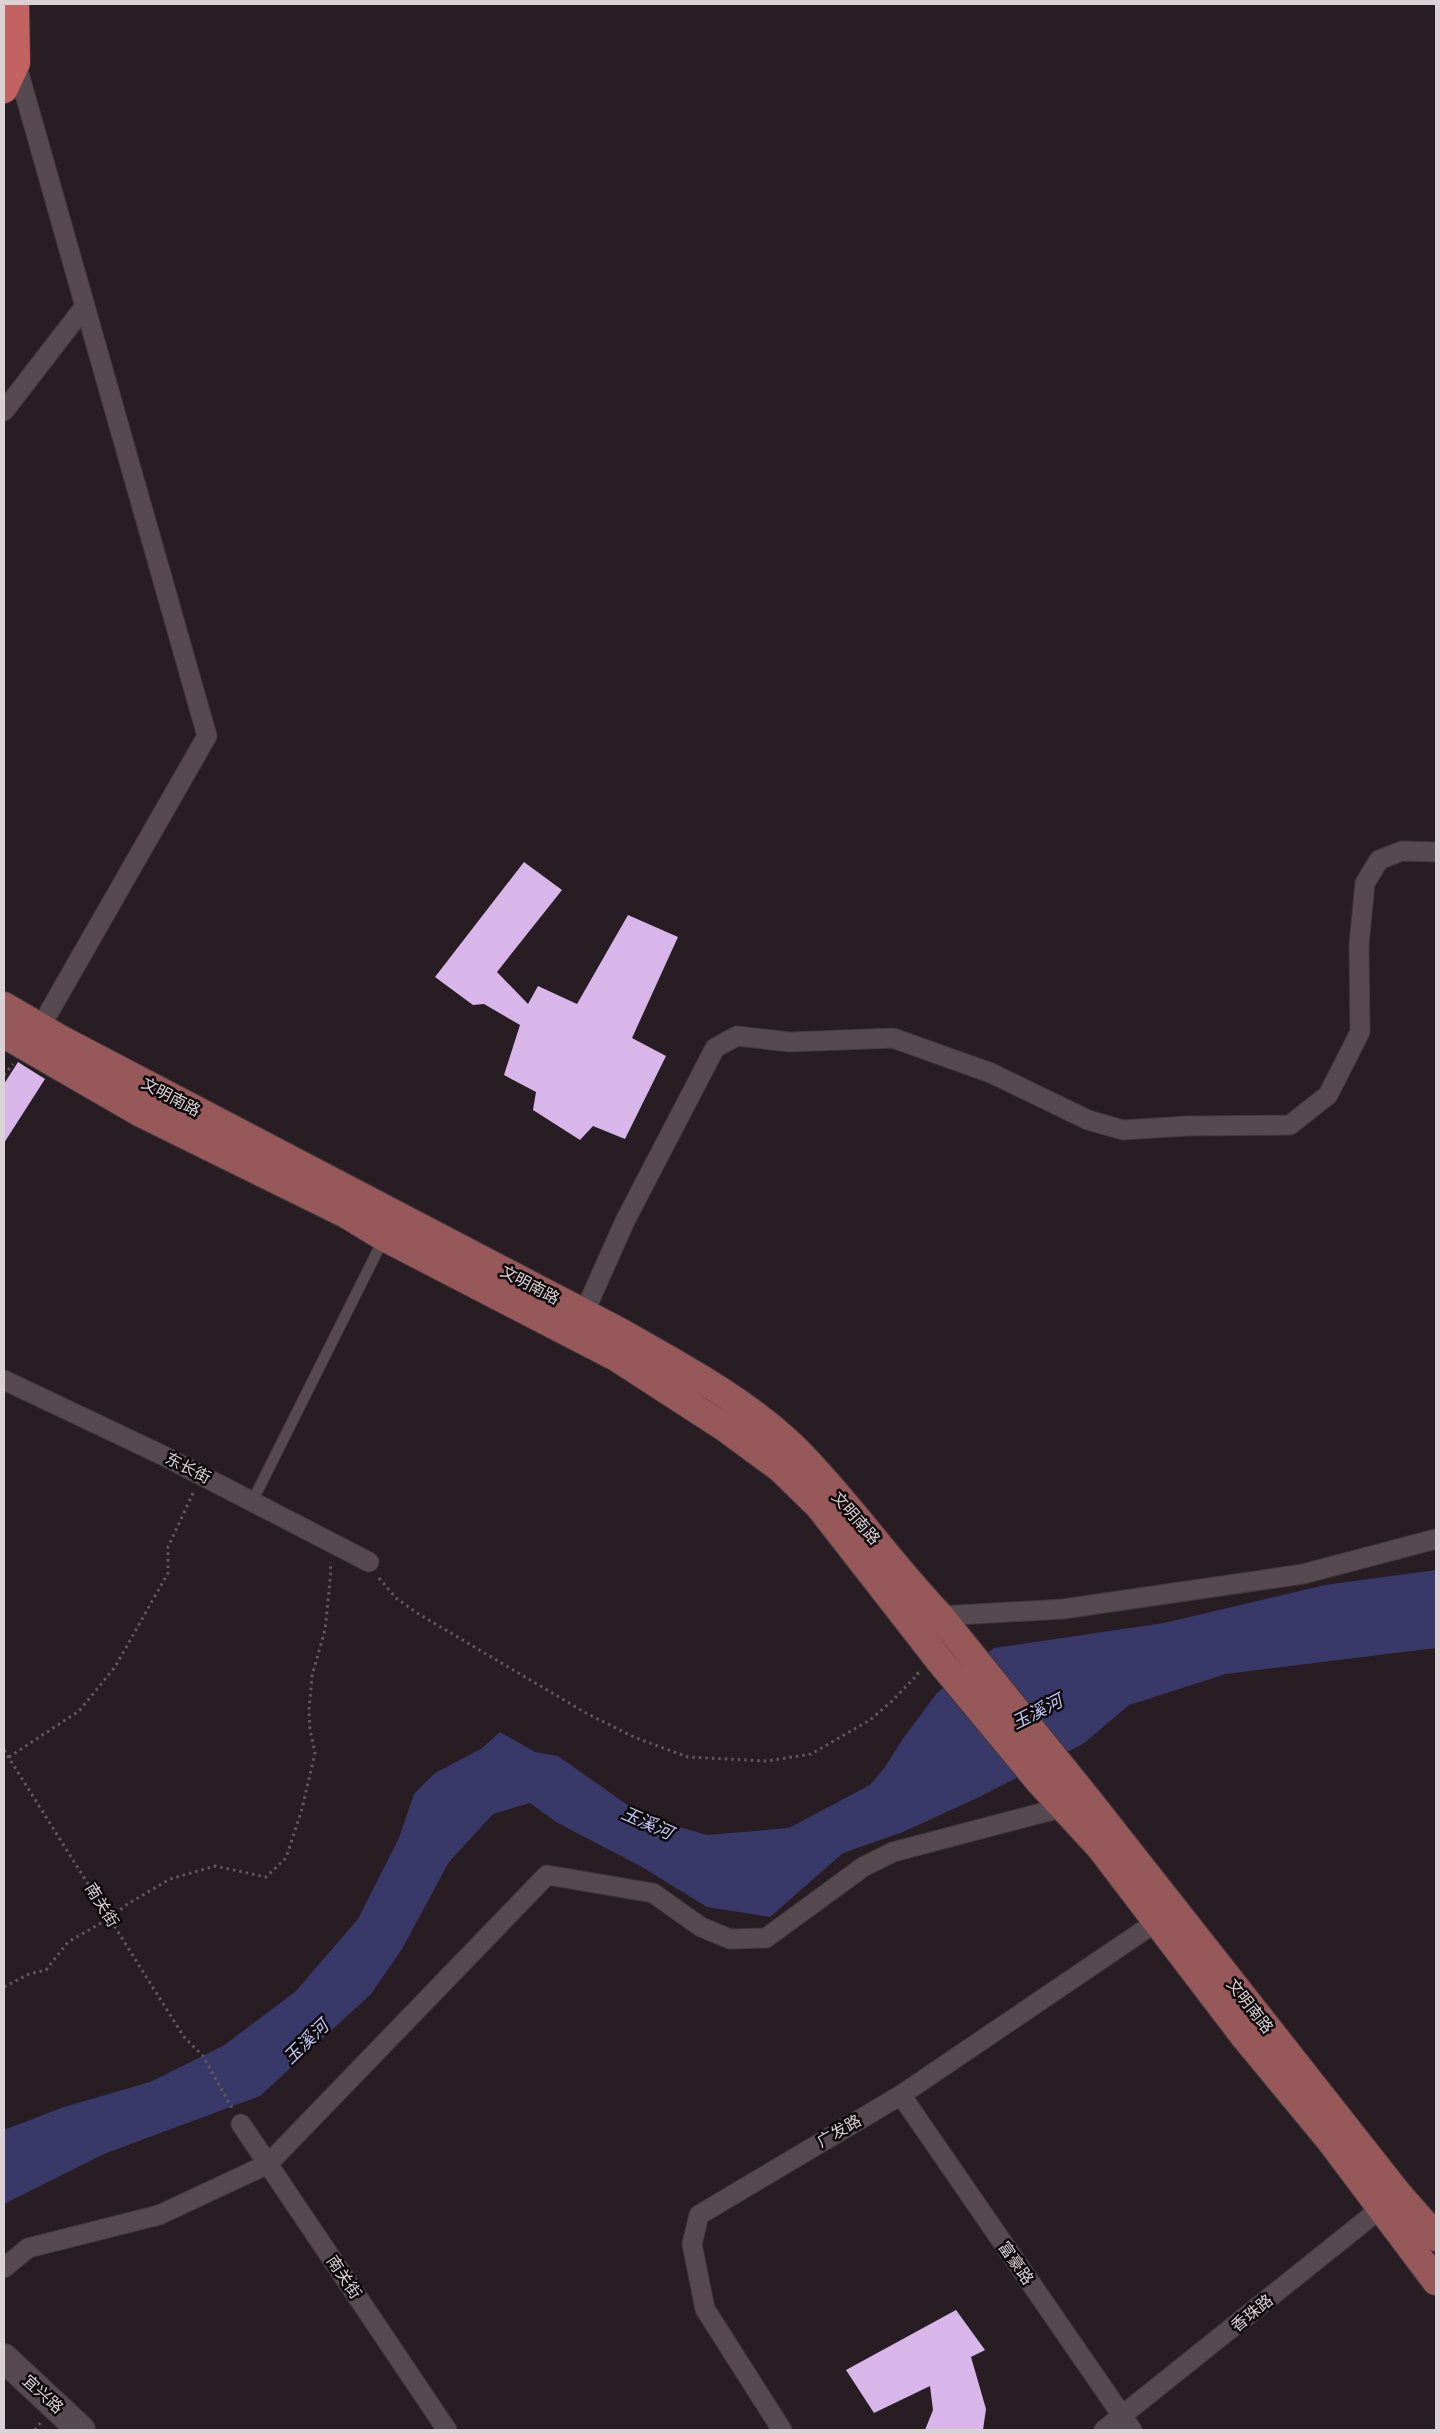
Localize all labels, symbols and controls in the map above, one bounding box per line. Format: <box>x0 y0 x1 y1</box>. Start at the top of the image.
street label: 文明南路 <box>138 1074 204 1120</box>
street label: 文明南路 <box>497 1262 563 1308</box>
street label: 东长街 <box>162 1449 214 1487</box>
street label: 文明南路 <box>828 1488 884 1548</box>
water label: 玉溪河 <box>1008 1689 1069 1734</box>
water label: 玉溪河 <box>618 1802 679 1845</box>
street label: 南关街 <box>81 1880 123 1930</box>
street label: 文明南路 <box>1223 1975 1277 2037</box>
water label: 玉溪河 <box>279 2013 335 2069</box>
street label: 广发路 <box>813 2111 865 2151</box>
street label: 富豪路 <box>994 2238 1038 2288</box>
street label: 南关街 <box>323 2252 365 2302</box>
street label: 香珠路 <box>1227 2291 1277 2335</box>
street label: 宜兴路 <box>19 2371 67 2417</box>

